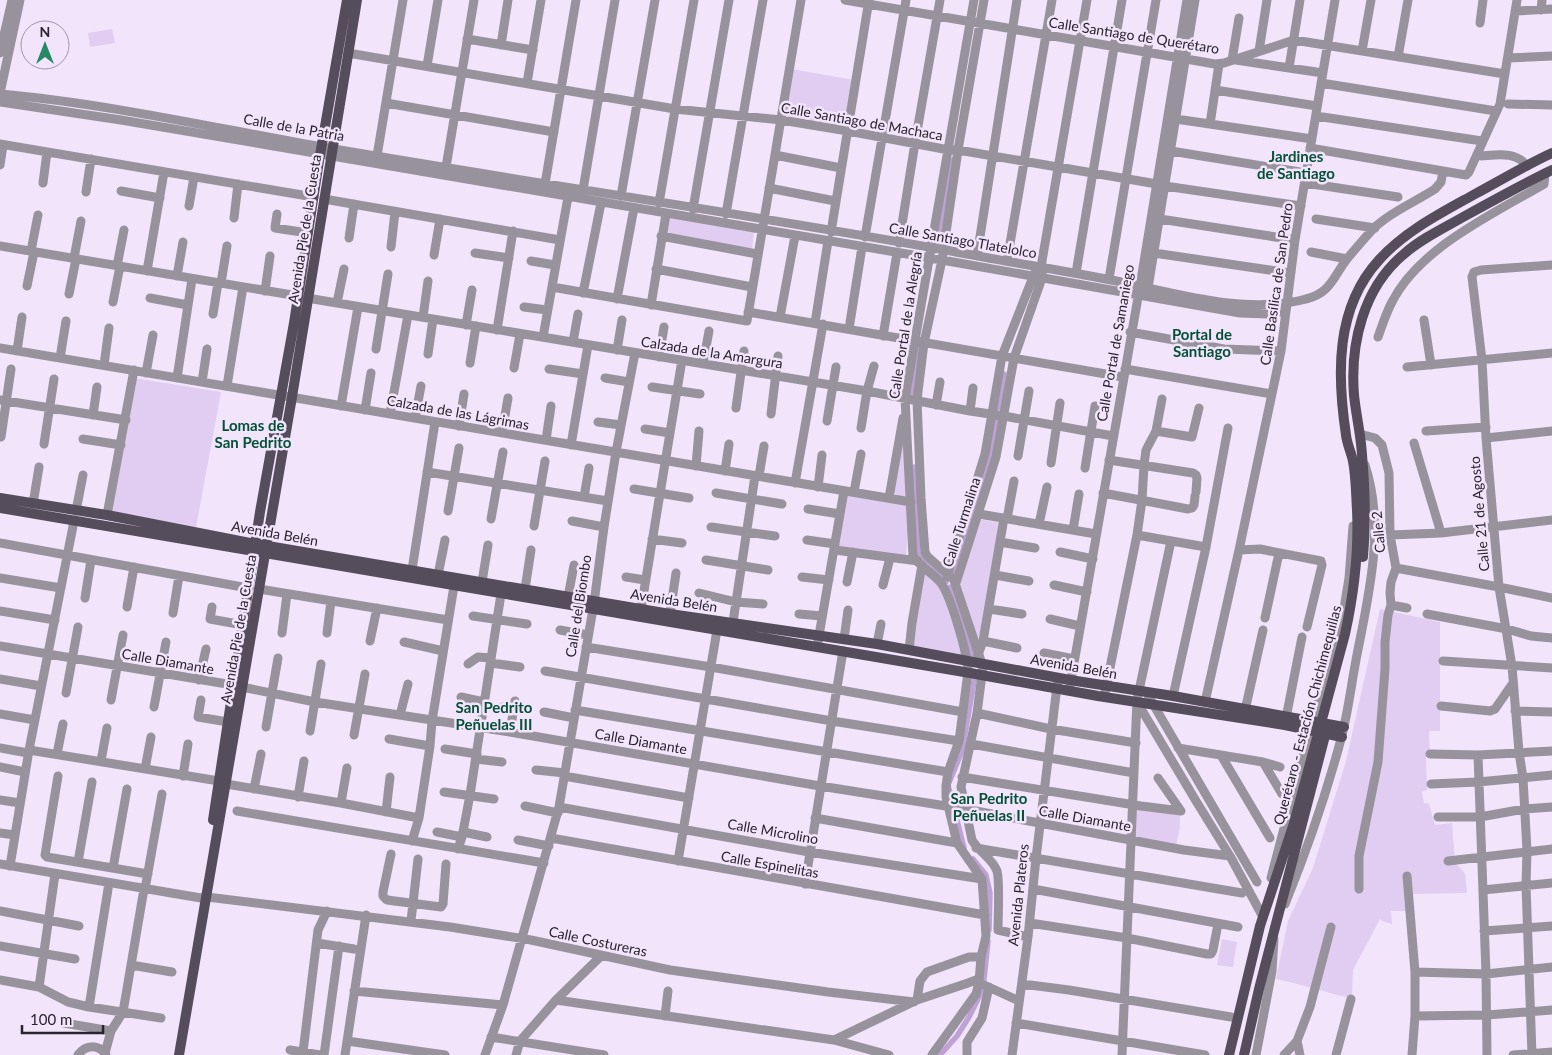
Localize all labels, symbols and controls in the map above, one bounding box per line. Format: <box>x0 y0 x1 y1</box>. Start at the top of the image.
street label: Calle Santiago de Querétaro <box>1048 13 1220 57</box>
north arrow <box>20 20 70 70</box>
text: N <box>40 23 50 40</box>
street label: Calle Santiago de Machaca <box>780 98 944 144</box>
street label: Calle de la Patria <box>242 110 346 144</box>
district label: Jardines de Santiago <box>1257 147 1335 182</box>
street label: Avenida Pie de la Cuesta <box>284 153 324 305</box>
street label: Calle Basílica de San Pedro <box>1256 202 1296 366</box>
street label: Calle Santiago Tlatelolco <box>888 219 1038 261</box>
street label: Calle Portal de la Alegría <box>885 250 925 400</box>
street label: Calle Portal de Samaniego <box>1093 263 1137 423</box>
district label: Portal de Santiago <box>1172 325 1232 360</box>
street label: Calzada de la Amargura <box>640 332 784 372</box>
street label: Calzada de las Lágrimas <box>385 391 531 433</box>
district label: Lomas de San Pedrito <box>215 416 292 451</box>
street label: Calle 21 de Agosto <box>1465 456 1493 572</box>
street label: Calle Turmalina <box>939 475 983 569</box>
street label: Calle 2 <box>1368 510 1388 554</box>
street label: Avenida Belén <box>230 517 320 549</box>
street label: Avenida Pie de la Cuesta <box>217 553 259 705</box>
street label: Calle del Biombo <box>562 553 595 658</box>
street label: Avenida Belén <box>629 585 719 615</box>
street label: Querétaro - Estación Chichimequillas <box>1269 603 1345 827</box>
street label: Calle Diamante <box>121 645 215 677</box>
street label: Avenida Belén <box>1029 650 1119 682</box>
district label: San Pedrito Peñuelas III <box>456 698 533 733</box>
street label: Calle Diamante <box>594 725 688 757</box>
district label: San Pedrito Peñuelas II <box>951 789 1028 824</box>
street label: Calle Diamante <box>1038 802 1132 834</box>
street label: Calle Microlino <box>726 815 820 847</box>
street label: Avenida Plateros <box>1004 843 1032 947</box>
street label: Calle Espinelitas <box>720 847 820 881</box>
street label: Calle Costureras <box>547 922 649 960</box>
scale bar <box>22 1002 104 1034</box>
text: 100 m <box>30 1010 72 1028</box>

